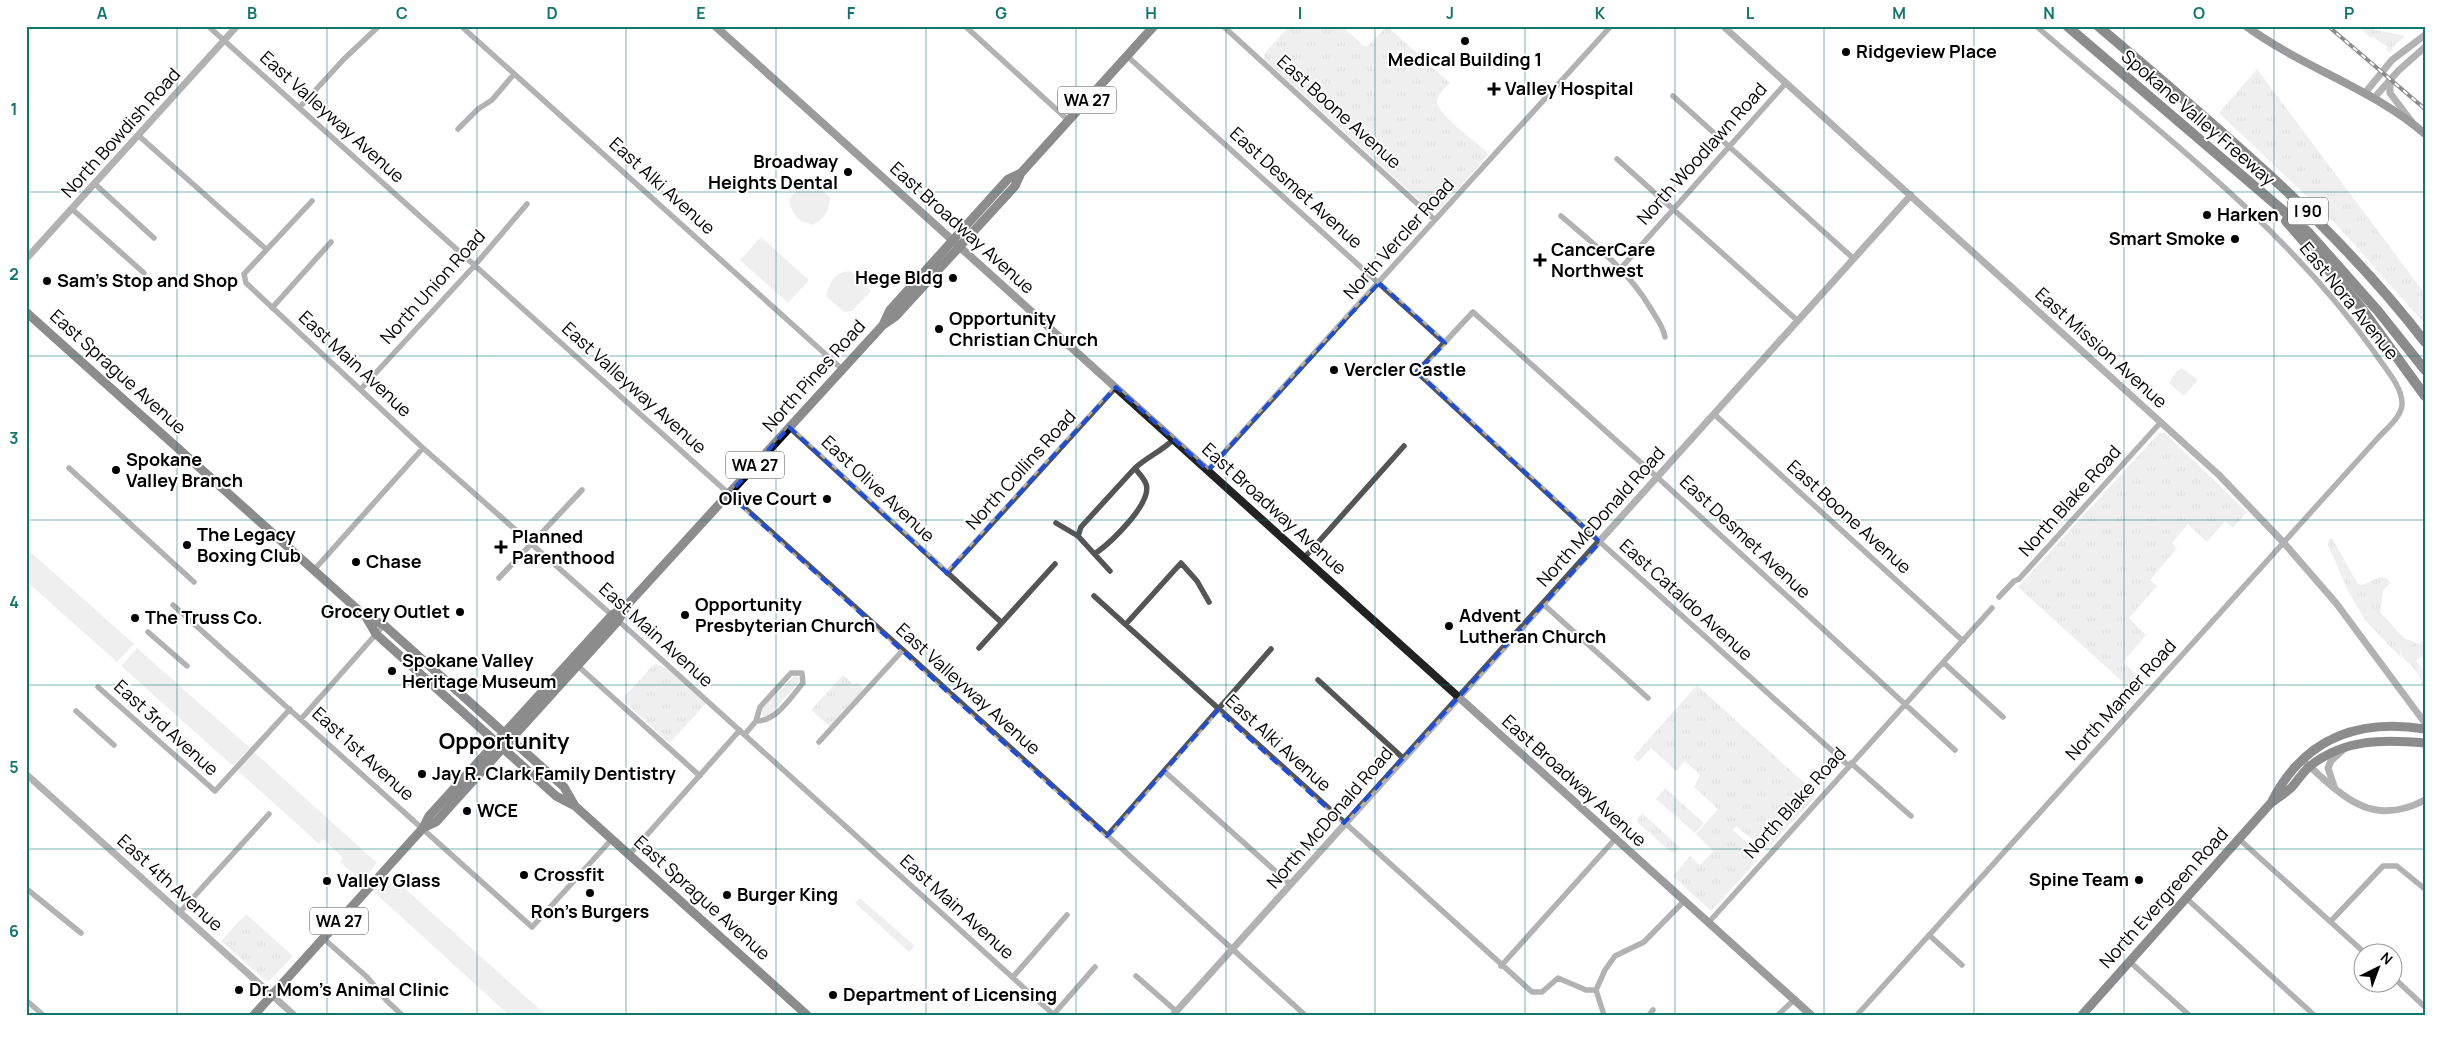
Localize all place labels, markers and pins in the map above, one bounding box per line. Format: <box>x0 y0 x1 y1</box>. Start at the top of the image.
marker: Medical Building 1 <box>1459 35 1471 47</box>
place label: Ridgeview Place <box>1856 39 1997 63</box>
marker: Ridgeview Place <box>1840 46 1852 58</box>
place label: Medical Building 1 <box>1388 47 1542 71</box>
place label: Valley Hospital <box>1505 76 1634 100</box>
marker: Valley Hospital <box>1487 82 1501 96</box>
place label: Broadway Heights Dental <box>708 149 838 194</box>
marker: Broadway Heights Dental <box>842 166 854 178</box>
place label: Harken <box>2217 202 2279 226</box>
marker: Harken <box>2201 209 2213 221</box>
place label: Smart Smoke <box>2109 226 2225 250</box>
marker: Smart Smoke <box>2229 233 2241 245</box>
place label: CancerCare Northwest <box>1551 237 1656 282</box>
marker: CancerCare Northwest <box>1533 253 1547 267</box>
place label: Hege Bldg <box>855 265 943 289</box>
place label: Sam's Stop and Shop <box>57 268 238 292</box>
marker: Hege Bldg <box>947 272 959 284</box>
marker: Sam's Stop and Shop <box>41 275 53 287</box>
place label: Opportunity Christian Church <box>949 306 1098 351</box>
marker: Opportunity Christian Church <box>933 323 945 335</box>
place label: Vercler Castle <box>1344 357 1466 381</box>
marker: Vercler Castle <box>1328 364 1340 376</box>
place label: Spokane Valley Branch <box>126 447 243 492</box>
marker: Spokane Valley Branch <box>110 464 122 476</box>
place label: Olive Court <box>719 486 817 510</box>
marker: Olive Court <box>821 493 833 505</box>
place label: The Legacy Boxing Club <box>197 522 301 567</box>
place label: Planned Parenthood <box>512 524 615 569</box>
marker: The Legacy Boxing Club <box>181 539 193 551</box>
marker: Planned Parenthood <box>494 540 508 554</box>
place label: Chase <box>366 549 422 573</box>
marker: Chase <box>350 556 362 568</box>
place label: Opportunity Presbyterian Church <box>695 592 875 637</box>
place label: Grocery Outlet <box>321 599 450 623</box>
place label: Advent Lutheran Church <box>1459 603 1606 648</box>
place label: The Truss Co. <box>145 605 263 629</box>
marker: Grocery Outlet <box>454 606 466 618</box>
marker: Opportunity Presbyterian Church <box>679 609 691 621</box>
marker: The Truss Co. <box>129 612 141 624</box>
marker: Advent Lutheran Church <box>1443 620 1455 632</box>
place label: Spokane Valley Heritage Museum <box>402 648 556 693</box>
marker: Spokane Valley Heritage Museum <box>386 665 398 677</box>
place label: Jay R. Clark Family Dentistry <box>432 761 676 785</box>
marker: Jay R. Clark Family Dentistry <box>416 768 428 780</box>
place label: WCE <box>477 798 518 822</box>
marker: WCE <box>461 805 473 817</box>
place label: Crossfit <box>534 862 605 886</box>
place label: Spine Team <box>2029 867 2129 891</box>
place label: Valley Glass <box>337 868 441 892</box>
marker: Crossfit <box>518 869 530 881</box>
marker: Spine Team <box>2133 874 2145 886</box>
marker: Valley Glass <box>321 875 333 887</box>
place label: Burger King <box>737 882 838 906</box>
marker: Ron's Burgers <box>584 887 596 899</box>
marker: Burger King <box>721 889 733 901</box>
place label: Ron's Burgers <box>531 899 649 923</box>
place label: Dr. Mom’s Animal Clinic <box>249 977 449 1001</box>
place label: Department of Licensing <box>843 982 1057 1006</box>
marker: Dr. Mom’s Animal Clinic <box>233 984 245 996</box>
marker: Department of Licensing <box>827 989 839 1001</box>

